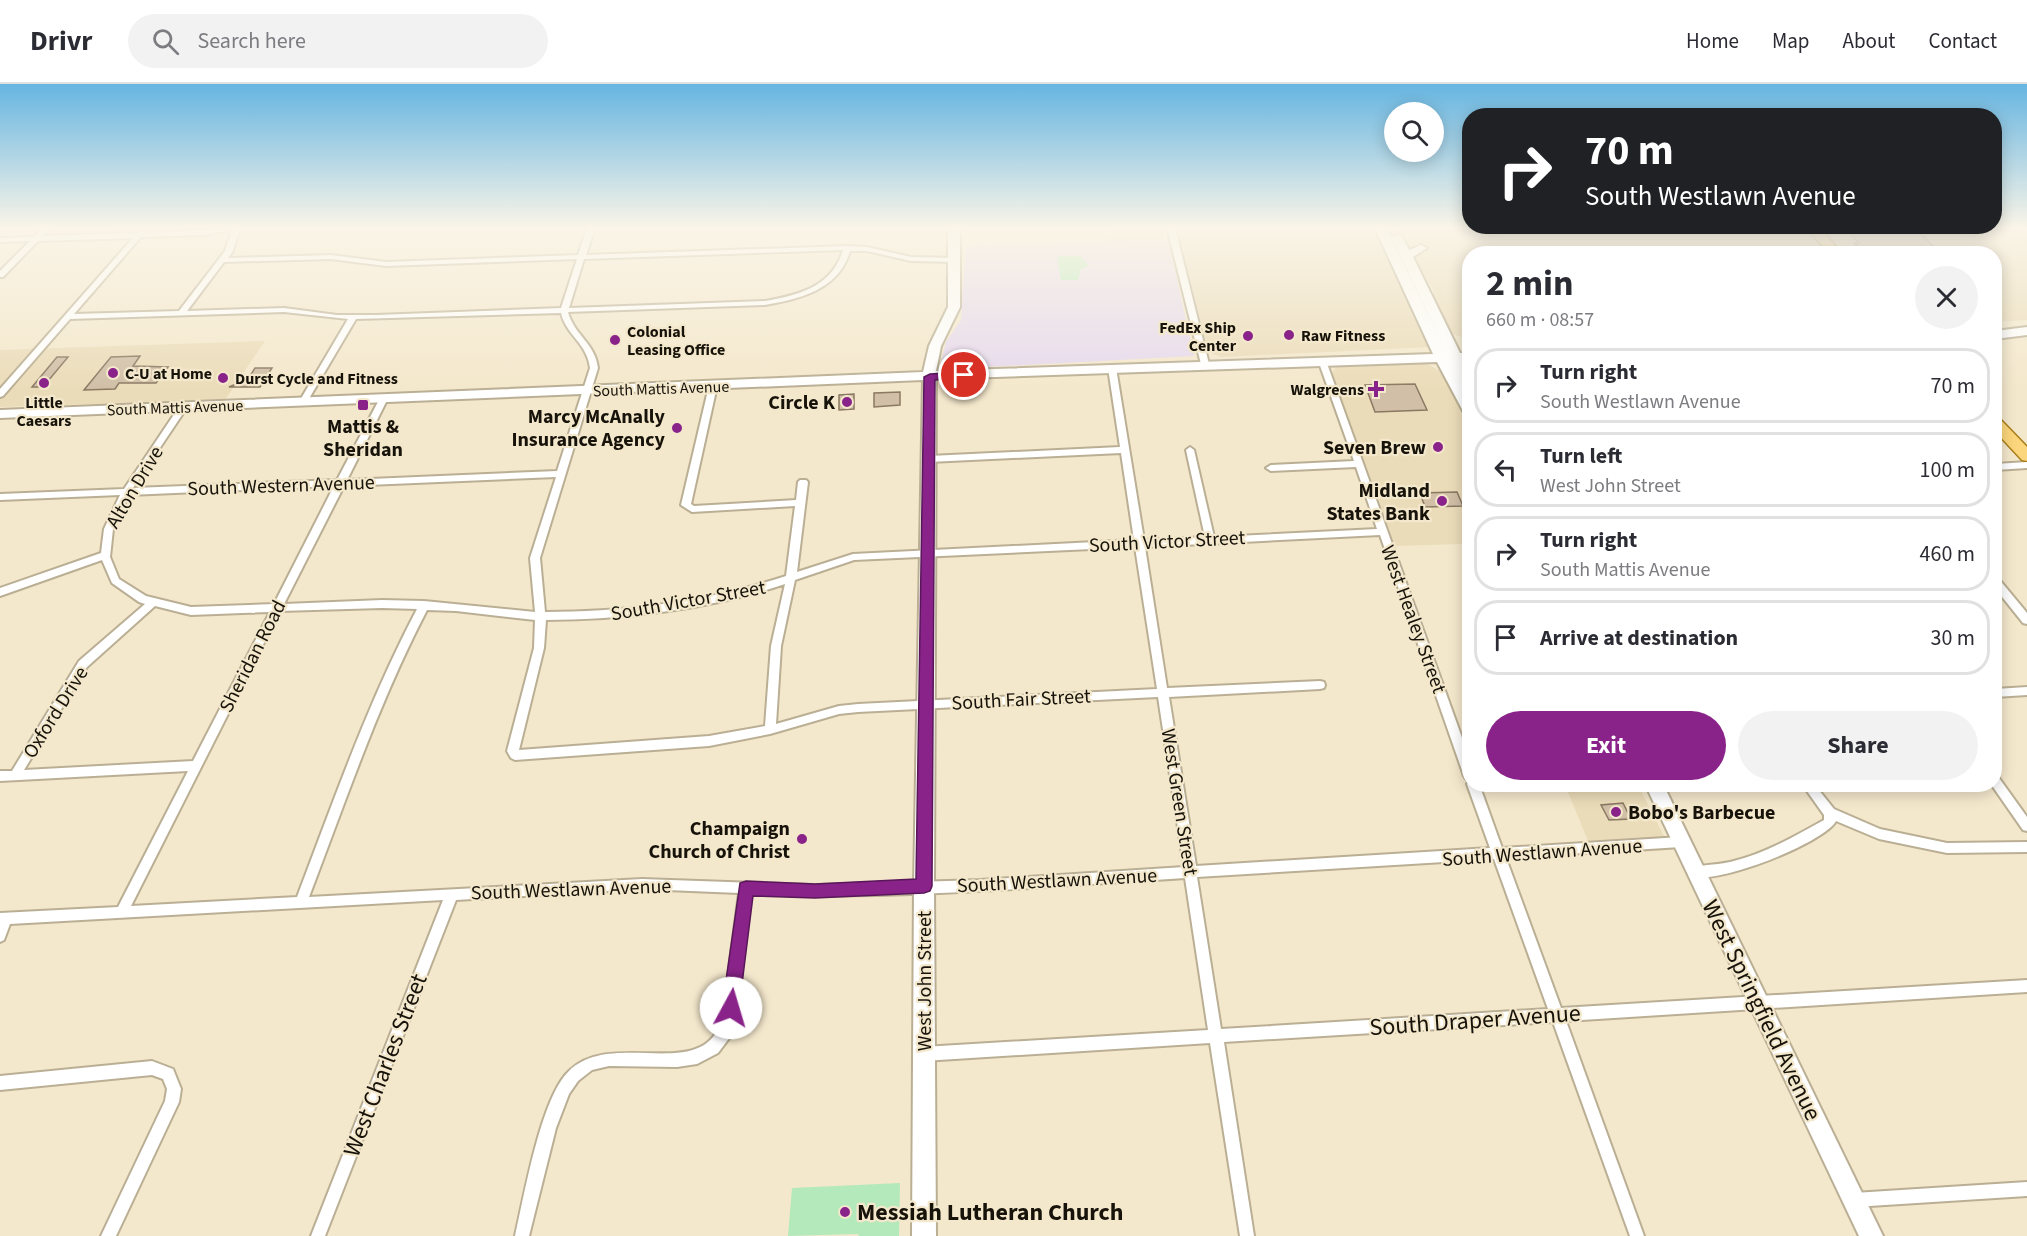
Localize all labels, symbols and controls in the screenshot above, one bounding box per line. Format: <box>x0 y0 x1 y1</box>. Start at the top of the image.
search box <box>128 14 548 68</box>
text: Drivr <box>30 21 92 61</box>
icon: search <box>149 25 182 58</box>
text: Search here <box>197 25 306 57</box>
text: Home <box>1686 26 1739 56</box>
text: Map <box>1772 26 1810 56</box>
text: About <box>1843 26 1895 56</box>
text: Contact <box>1928 26 1997 56</box>
map controls <box>1384 102 1444 162</box>
button: search <box>1384 102 1444 162</box>
text: 70 m <box>1585 121 1674 181</box>
icon: right <box>1486 132 1564 210</box>
text: South Westlawn Avenue <box>1585 177 1856 216</box>
text: 2 min <box>1486 258 1574 309</box>
button: close <box>1915 266 1978 329</box>
text: 660 m · 08:57 <box>1486 306 1594 334</box>
place label: FedEx Ship Center <box>1159 317 1237 357</box>
place label: Colonial Leasing Office <box>627 321 725 361</box>
place label: Raw Fitness <box>1301 325 1385 347</box>
marker: Raw Fitness <box>1282 328 1296 342</box>
marker: FedEx Ship Center <box>1241 329 1255 343</box>
marker: Colonial Leasing Office <box>608 333 622 347</box>
pin <box>938 349 989 400</box>
text: Turn right <box>1540 356 1637 388</box>
icon: arrive <box>947 358 980 391</box>
place label: C-U at Home <box>125 363 212 385</box>
marker: C-U at Home <box>106 366 120 380</box>
place label: Durst Cycle and Fitness <box>235 368 398 390</box>
icon: right <box>1489 369 1522 402</box>
text: 70 m <box>1930 370 1975 402</box>
marker: Durst Cycle and Fitness <box>216 371 230 385</box>
marker: Little Caesars <box>37 376 51 390</box>
street label: South Mattis Avenue <box>593 376 730 402</box>
place label: Walgreens <box>1291 379 1364 401</box>
marker: Walgreens <box>1369 382 1383 396</box>
text: South Westlawn Avenue <box>1540 388 1741 416</box>
place label: Circle K <box>768 389 836 417</box>
place label: Little Caesars <box>17 392 71 432</box>
street label: South Mattis Avenue <box>107 395 244 421</box>
marker: Circle K <box>840 395 854 409</box>
marker: Mattis & Sheridan <box>356 398 370 412</box>
place label: Marcy McAnally Insurance Agency <box>511 403 666 454</box>
place label: Mattis & Sheridan <box>323 413 403 464</box>
marker: Marcy McAnally Insurance Agency <box>670 421 684 435</box>
place label: Seven Brew <box>1323 434 1426 462</box>
marker: Seven Brew <box>1431 440 1445 454</box>
text: Turn left <box>1540 440 1622 472</box>
street label: Alton Drive <box>99 441 170 534</box>
icon: left <box>1489 453 1522 486</box>
text: 100 m <box>1920 454 1975 486</box>
street label: South Western Avenue <box>187 469 375 503</box>
text: West John Street <box>1540 472 1681 500</box>
place label: Midland States Bank <box>1326 477 1430 528</box>
marker: Midland States Bank <box>1435 494 1449 508</box>
street label: South Victor Street <box>1088 524 1246 560</box>
text: Turn right <box>1540 524 1637 556</box>
icon: right <box>1489 537 1522 570</box>
text: 460 m <box>1920 538 1975 570</box>
street label: West Healey Street <box>1373 541 1453 698</box>
text: South Mattis Avenue <box>1540 556 1710 584</box>
street label: South Victor Street <box>609 574 768 628</box>
street label: Sheridan Road <box>213 596 293 717</box>
icon: arrive <box>1489 621 1522 654</box>
text: Arrive at destination <box>1540 622 1738 654</box>
text: 30 m <box>1930 622 1975 654</box>
street label: Oxford Drive <box>17 661 95 764</box>
street label: South Fair Street <box>951 682 1092 718</box>
button: Exit <box>1486 711 1726 780</box>
button: Share <box>1738 711 1978 780</box>
street label: West Green Street <box>1154 727 1204 878</box>
place label: Bobo's Barbecue <box>1628 799 1775 827</box>
marker: Bobo's Barbecue <box>1609 805 1623 819</box>
place label: Champaign Church of Christ <box>649 815 790 866</box>
marker: Champaign Church of Christ <box>795 832 809 846</box>
street label: South Westlawn Avenue <box>1441 832 1643 874</box>
street label: South Westlawn Avenue <box>956 862 1158 900</box>
street label: South Westlawn Avenue <box>470 873 672 907</box>
street label: West Springfield Avenue <box>1693 894 1830 1127</box>
street label: West John Street <box>911 910 939 1051</box>
street label: West Charles Street <box>334 969 436 1162</box>
position arrow <box>699 976 763 1040</box>
street label: South Draper Avenue <box>1368 996 1582 1045</box>
place label: Messiah Lutheran Church <box>857 1195 1124 1230</box>
marker: Messiah Lutheran Church <box>838 1205 852 1219</box>

